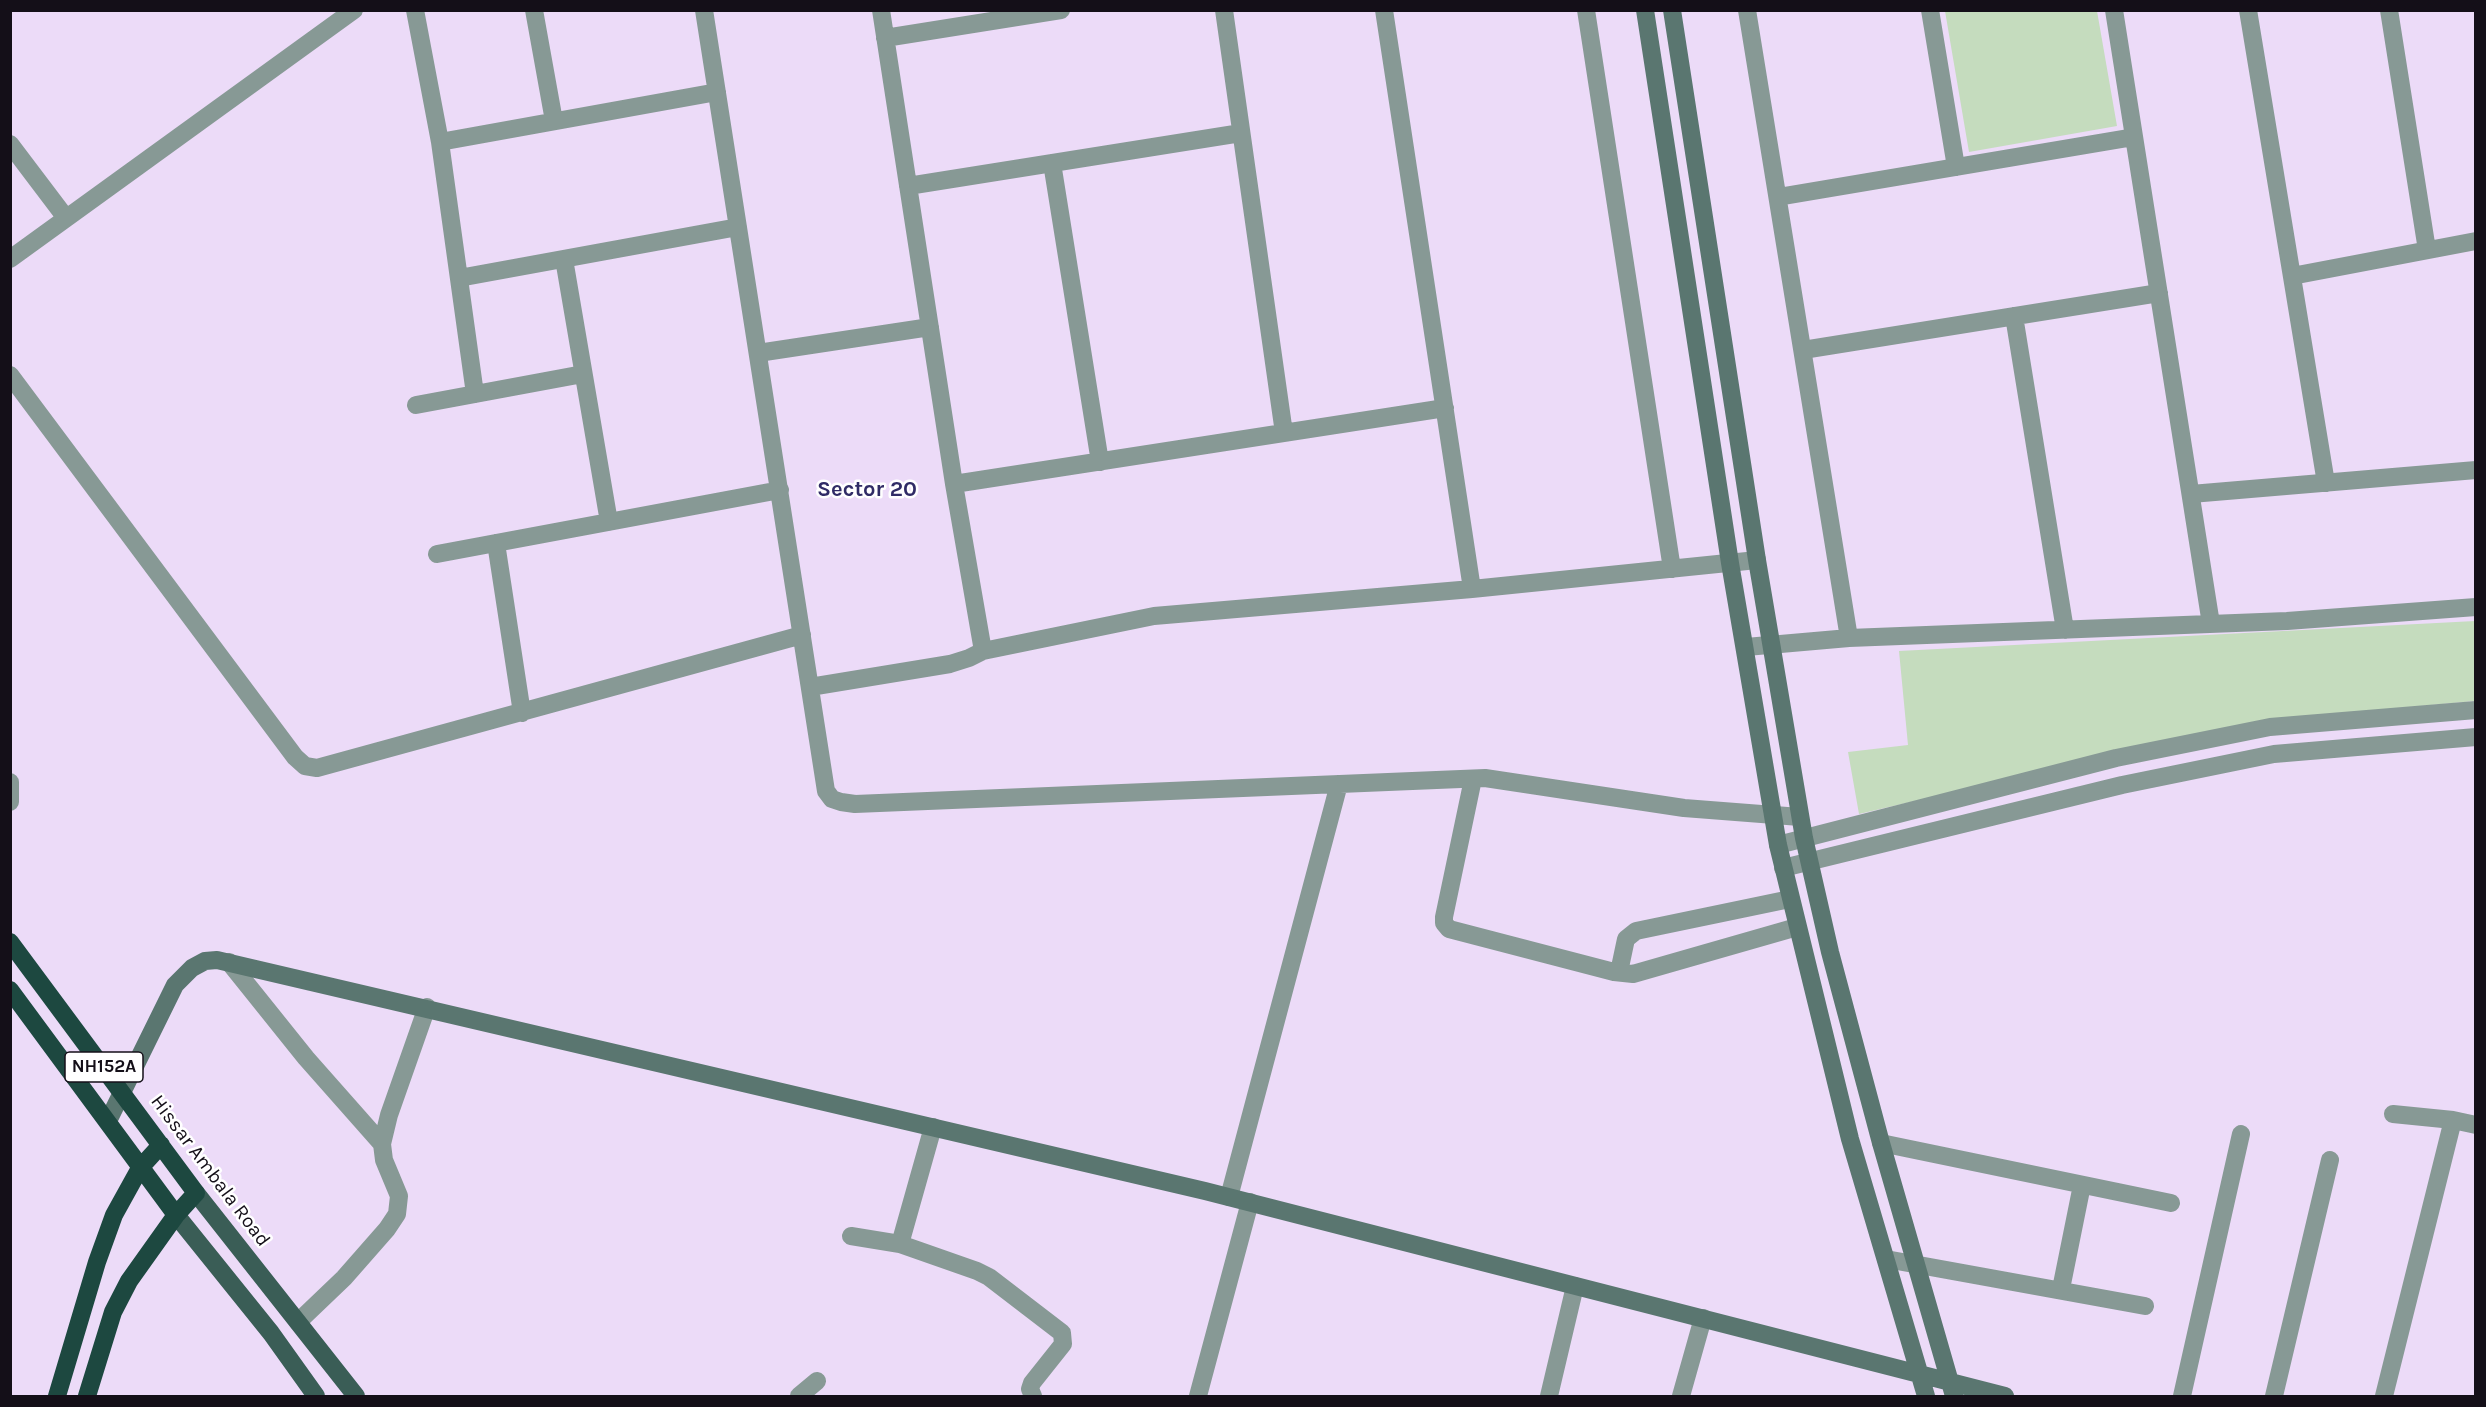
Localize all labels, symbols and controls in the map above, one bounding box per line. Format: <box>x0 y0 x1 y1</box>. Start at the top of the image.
district label: Sector 20 <box>817 477 917 503</box>
road number: NH152A <box>65 1052 143 1082</box>
street label: Hissar Ambala Road <box>145 1090 275 1252</box>

